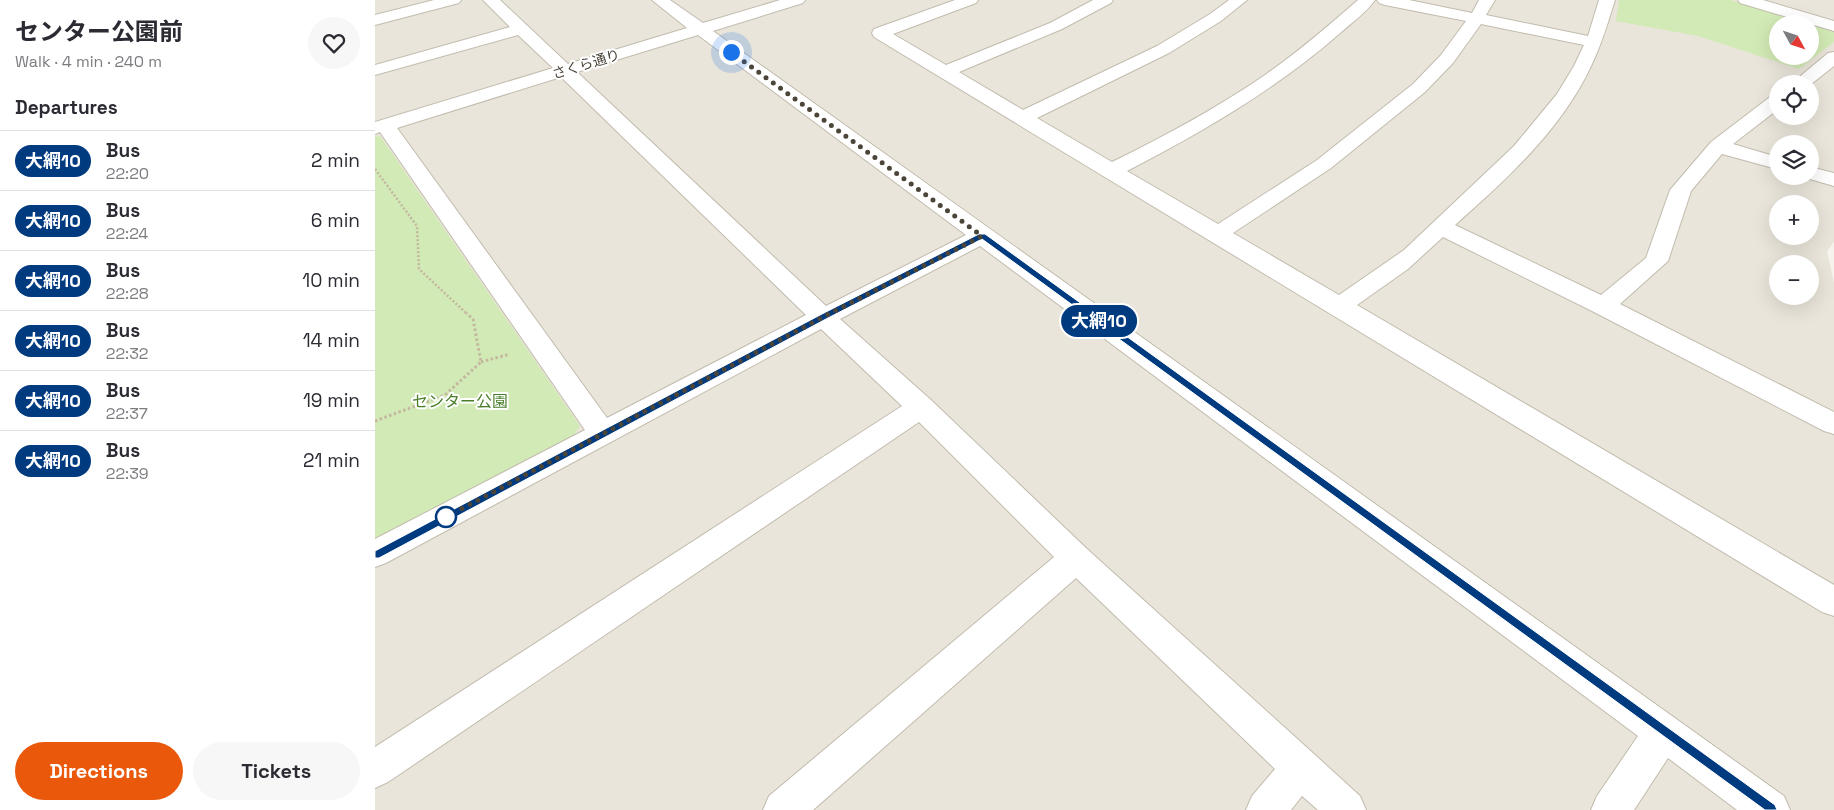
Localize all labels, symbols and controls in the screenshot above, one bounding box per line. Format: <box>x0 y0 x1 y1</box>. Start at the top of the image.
north arrow <box>1769 15 1819 65</box>
map controls <box>1769 15 1819 305</box>
text: センター公園前 <box>15 16 183 47</box>
button: heart <box>308 17 360 69</box>
your location <box>719 40 744 65</box>
street label: さくら通り <box>550 45 622 83</box>
text: Walk · 4 min · 240 m <box>15 51 162 72</box>
button: locate <box>1769 75 1819 125</box>
text: Departures <box>15 95 118 120</box>
button: layers <box>1769 135 1819 185</box>
text: Bus <box>106 138 140 163</box>
text: 2 min <box>311 148 360 173</box>
text: 大網10 <box>25 149 81 172</box>
text: 22:20 <box>106 163 149 184</box>
button: + <box>1769 195 1819 245</box>
text: Bus <box>106 198 140 223</box>
text: 6 min <box>311 208 360 233</box>
text: 大網10 <box>25 209 81 232</box>
text: 22:24 <box>106 223 148 244</box>
button: − <box>1769 255 1819 305</box>
text: Bus <box>106 258 140 283</box>
text: 10 min <box>302 268 360 293</box>
text: 大網10 <box>25 269 81 292</box>
text: 22:28 <box>106 283 149 304</box>
line badge: 大網10 <box>1064 305 1134 337</box>
text: 大網10 <box>1071 309 1127 332</box>
text: Bus <box>106 318 140 343</box>
text: 14 min <box>303 328 360 353</box>
text: 大網10 <box>25 329 81 352</box>
text: 22:32 <box>106 343 148 364</box>
text: Bus <box>106 378 140 403</box>
text: 19 min <box>303 388 360 413</box>
text: 大網10 <box>25 389 81 412</box>
park label: センター公園 <box>412 391 508 412</box>
text: 22:37 <box>106 403 148 424</box>
text: Bus <box>106 438 140 463</box>
text: 21 min <box>303 448 360 473</box>
text: 大網10 <box>25 449 81 472</box>
text: 22:39 <box>106 463 149 484</box>
unlabelled marker <box>435 506 457 528</box>
button: Directions <box>15 742 183 800</box>
button: Tickets <box>193 742 360 800</box>

